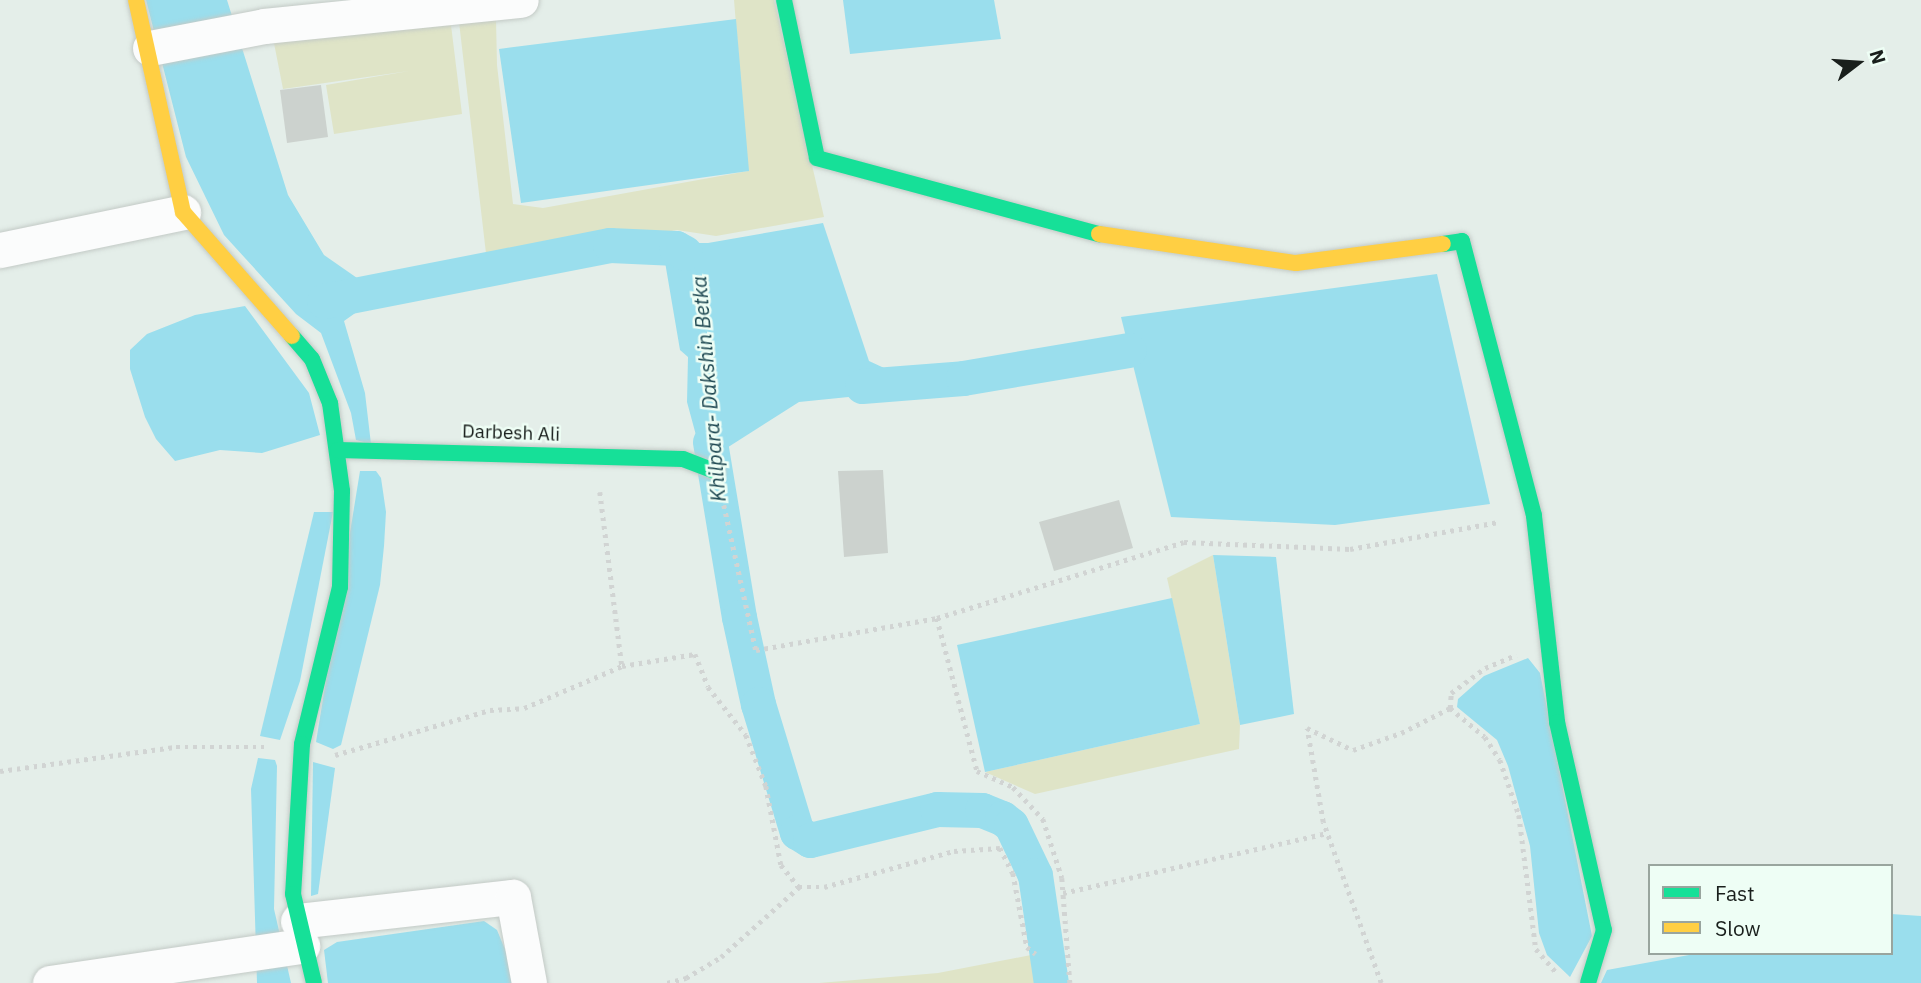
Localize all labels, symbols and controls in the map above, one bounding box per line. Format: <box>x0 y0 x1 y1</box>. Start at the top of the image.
north arrow <box>1823 28 1893 98</box>
text: N <box>1865 47 1892 67</box>
water label: Khilpara- Dakshin Betka <box>686 275 730 503</box>
street label: Darbesh Ali <box>462 420 560 446</box>
legend <box>1648 864 1893 955</box>
text: Fast <box>1715 879 1755 907</box>
text: Slow <box>1715 914 1761 942</box>

